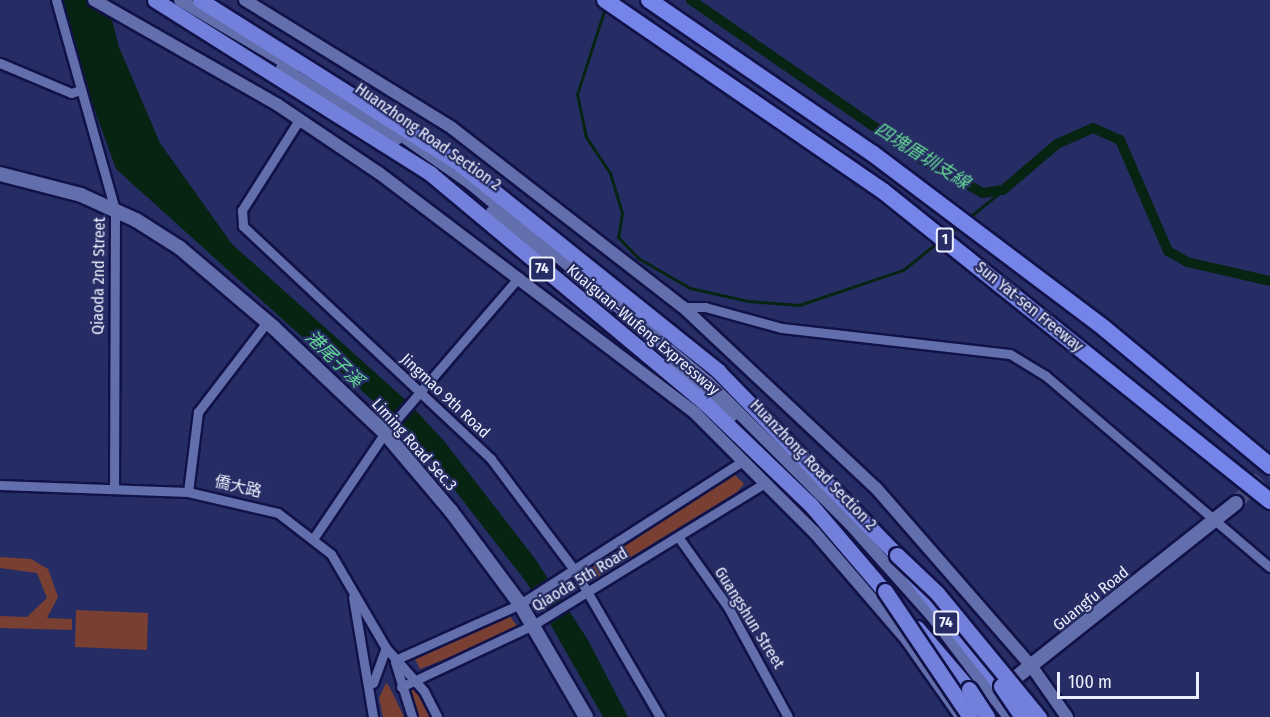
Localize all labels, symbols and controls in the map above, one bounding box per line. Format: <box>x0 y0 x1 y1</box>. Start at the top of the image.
street label: Huanzhong Road Section 2 <box>351 79 505 195</box>
water label: 四塊厝圳支線 <box>870 118 974 194</box>
street label: Qiaoda 2nd Street <box>88 217 110 335</box>
road number: 1 <box>934 228 956 252</box>
road number: 74 <box>528 257 556 281</box>
street label: Sun Yat-sen Freeway <box>971 258 1087 356</box>
street label: Kuaiguan-Wufeng Expressway <box>563 260 723 400</box>
water label: 港尾子溪 <box>301 326 367 392</box>
street label: Jingmao 9th Road <box>396 350 494 442</box>
street label: Liming Road Sec.3 <box>367 395 461 495</box>
street label: Huanzhong Road Section 2 <box>746 396 880 534</box>
street label: 僑大路 <box>212 472 264 502</box>
street label: Qiaoda 5th Road <box>529 544 631 616</box>
street label: Guangfu Road <box>1049 563 1133 635</box>
street label: Guangshun Street <box>710 564 788 672</box>
road number: 74 <box>932 611 960 635</box>
scale bar <box>1060 660 1202 698</box>
text: 100 m <box>1068 671 1112 693</box>

